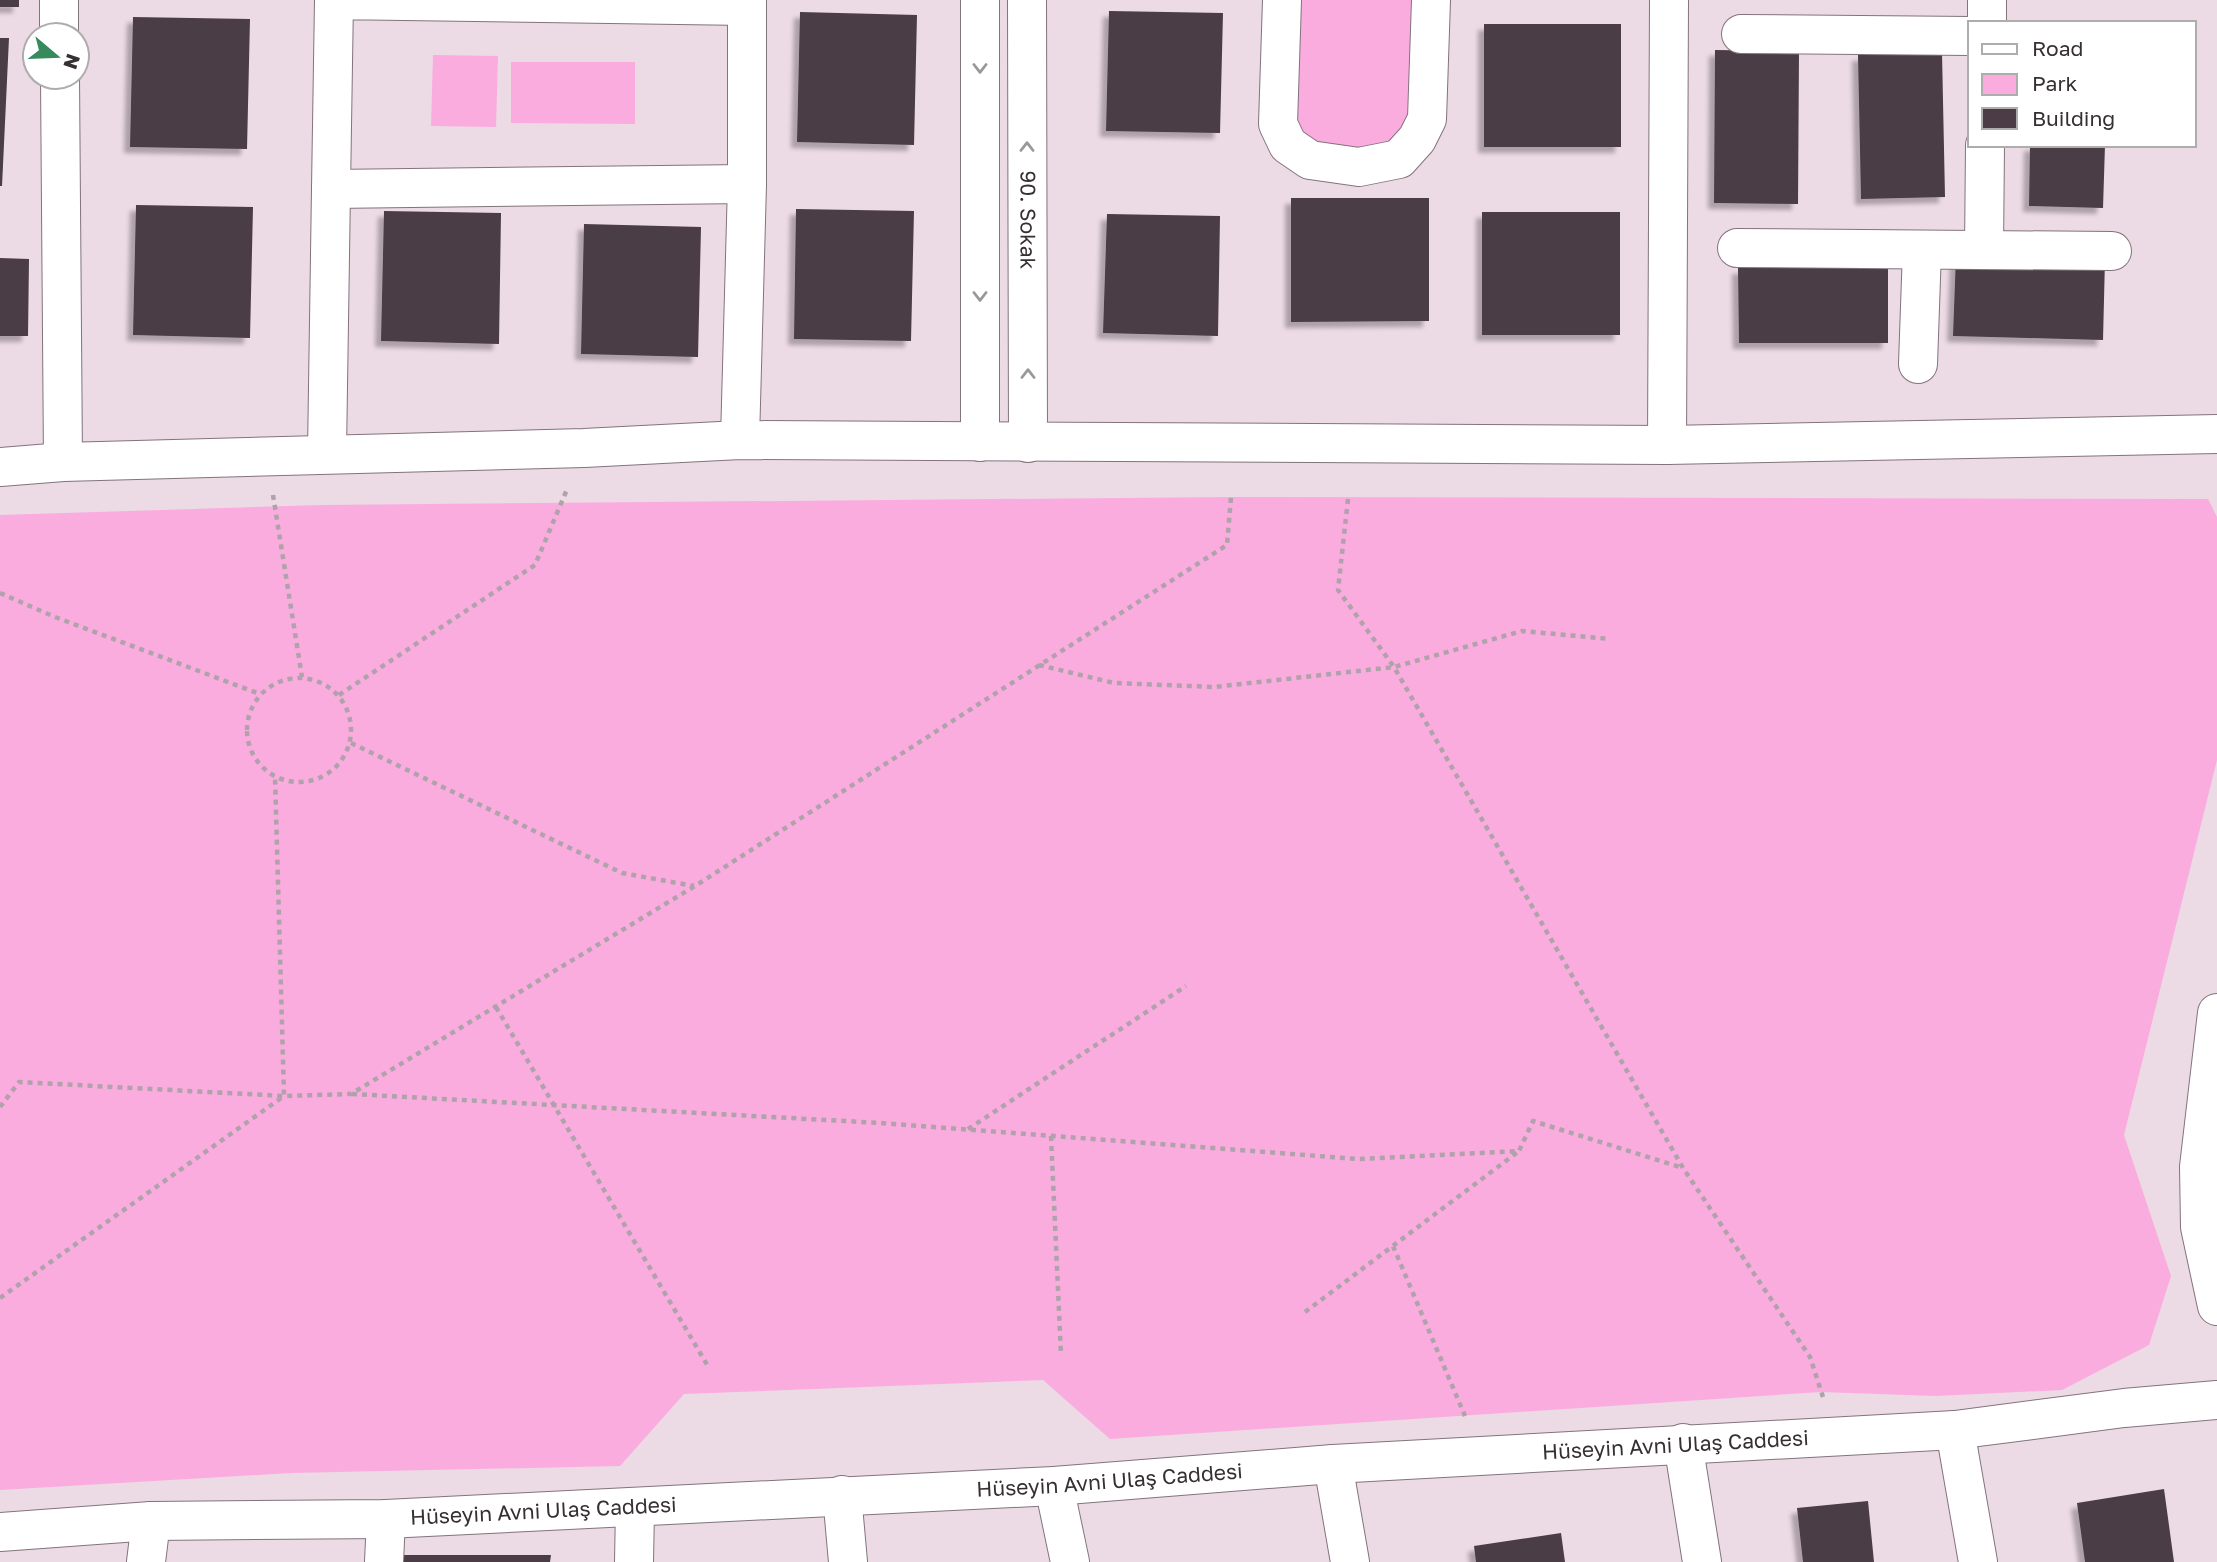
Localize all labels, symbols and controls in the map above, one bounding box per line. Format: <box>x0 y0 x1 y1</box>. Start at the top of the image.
north arrow <box>21 21 91 91</box>
legend <box>1968 21 2196 147</box>
text: Road <box>2032 35 2083 61</box>
text: N <box>59 51 86 72</box>
one-way arrow <box>972 63 988 74</box>
text: Park <box>2032 70 2078 96</box>
text: Building <box>2032 105 2115 131</box>
one-way arrow <box>1019 141 1035 152</box>
street label: 90. Sokak <box>1015 171 1042 270</box>
one-way arrow <box>972 291 988 301</box>
one-way arrow <box>1020 369 1036 379</box>
street label: Hüseyin Avni Ulaş Caddesi <box>1541 1424 1809 1465</box>
street label: Hüseyin Avni Ulaş Caddesi <box>976 1457 1244 1502</box>
street label: Hüseyin Avni Ulaş Caddesi <box>409 1491 677 1530</box>

